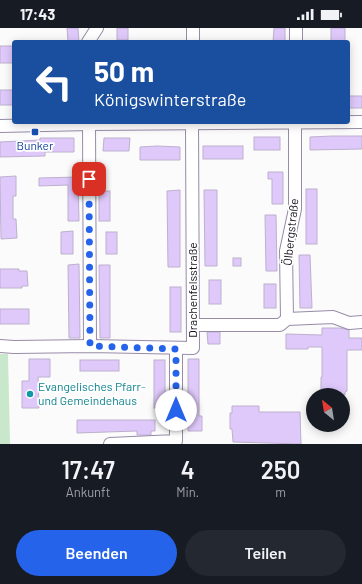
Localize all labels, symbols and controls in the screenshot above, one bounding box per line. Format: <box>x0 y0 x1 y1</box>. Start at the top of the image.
text: 17:43 <box>20 5 55 23</box>
text: 50 m <box>94 54 154 88</box>
icon: left <box>28 56 80 108</box>
text: Königswinterstraße <box>94 88 246 110</box>
marker: Bunker <box>30 127 40 137</box>
place label: Bunker <box>17 138 54 152</box>
pin <box>72 162 106 196</box>
icon: arrive <box>78 168 100 190</box>
street label: Ölbergstraße <box>280 198 300 266</box>
street label: Drachenfelsstraße <box>185 242 199 338</box>
place label: Evangelisches Pfarr- und Gemeindehaus <box>38 379 146 407</box>
north arrow <box>306 388 350 432</box>
map controls <box>306 388 350 432</box>
marker: Evangelisches Pfarr- und Gemeindehaus <box>25 389 35 399</box>
position arrow <box>155 389 197 431</box>
text: 17:47 <box>62 455 115 484</box>
text: 4 <box>181 455 195 484</box>
text: 250 <box>261 455 300 484</box>
text: Ankunft <box>66 484 110 500</box>
text: Min. <box>176 484 199 500</box>
text: m <box>275 484 286 500</box>
button: Beenden <box>16 530 177 576</box>
button: Teilen <box>185 530 346 576</box>

